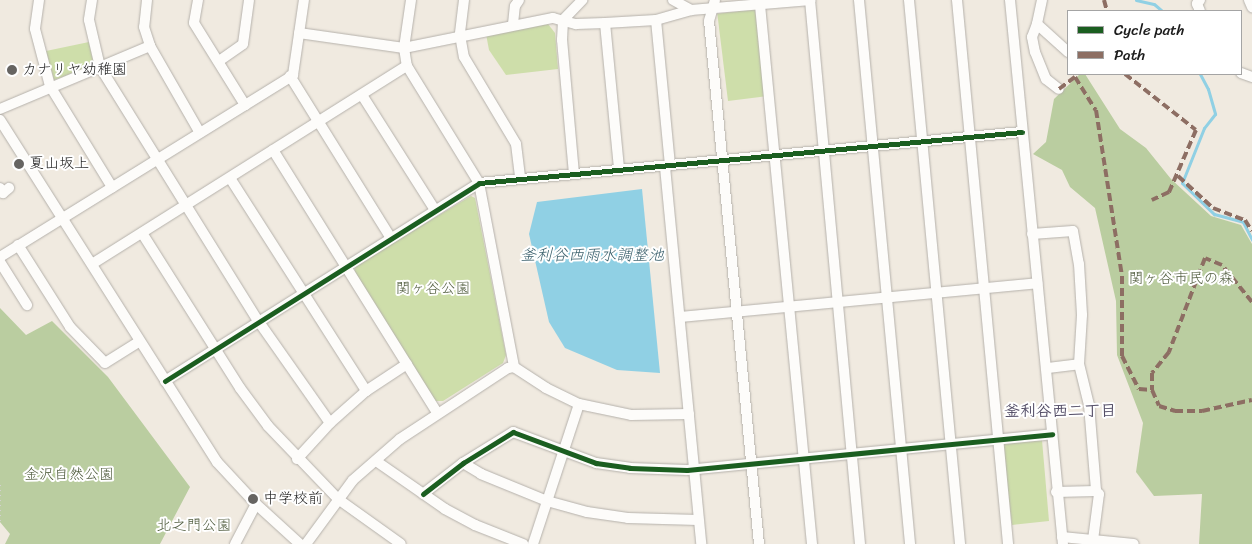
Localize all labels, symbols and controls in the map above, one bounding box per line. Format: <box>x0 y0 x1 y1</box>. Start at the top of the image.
legend <box>1067 10 1242 75</box>
text: Cycle path <box>1114 17 1184 43</box>
text: Path <box>1114 42 1145 68</box>
place label: カナリヤ幼稚園 <box>22 61 127 79</box>
marker: カナリヤ幼稚園 <box>6 64 18 76</box>
place label: 夏山坂上 <box>29 155 89 173</box>
marker: 夏山坂上 <box>13 158 25 170</box>
water label: 釜利谷西雨水調整池 <box>520 245 664 265</box>
park label: 関ヶ谷市民の森 <box>1129 270 1233 288</box>
park label: 関ヶ谷公園 <box>396 280 470 298</box>
district label: 釜利谷西二丁目 <box>1004 401 1116 421</box>
park label: 金沢自然公園 <box>24 466 114 484</box>
place label: 中学校前 <box>263 490 323 508</box>
marker: 中学校前 <box>247 493 259 505</box>
park label: 北之門公園 <box>157 517 231 535</box>

